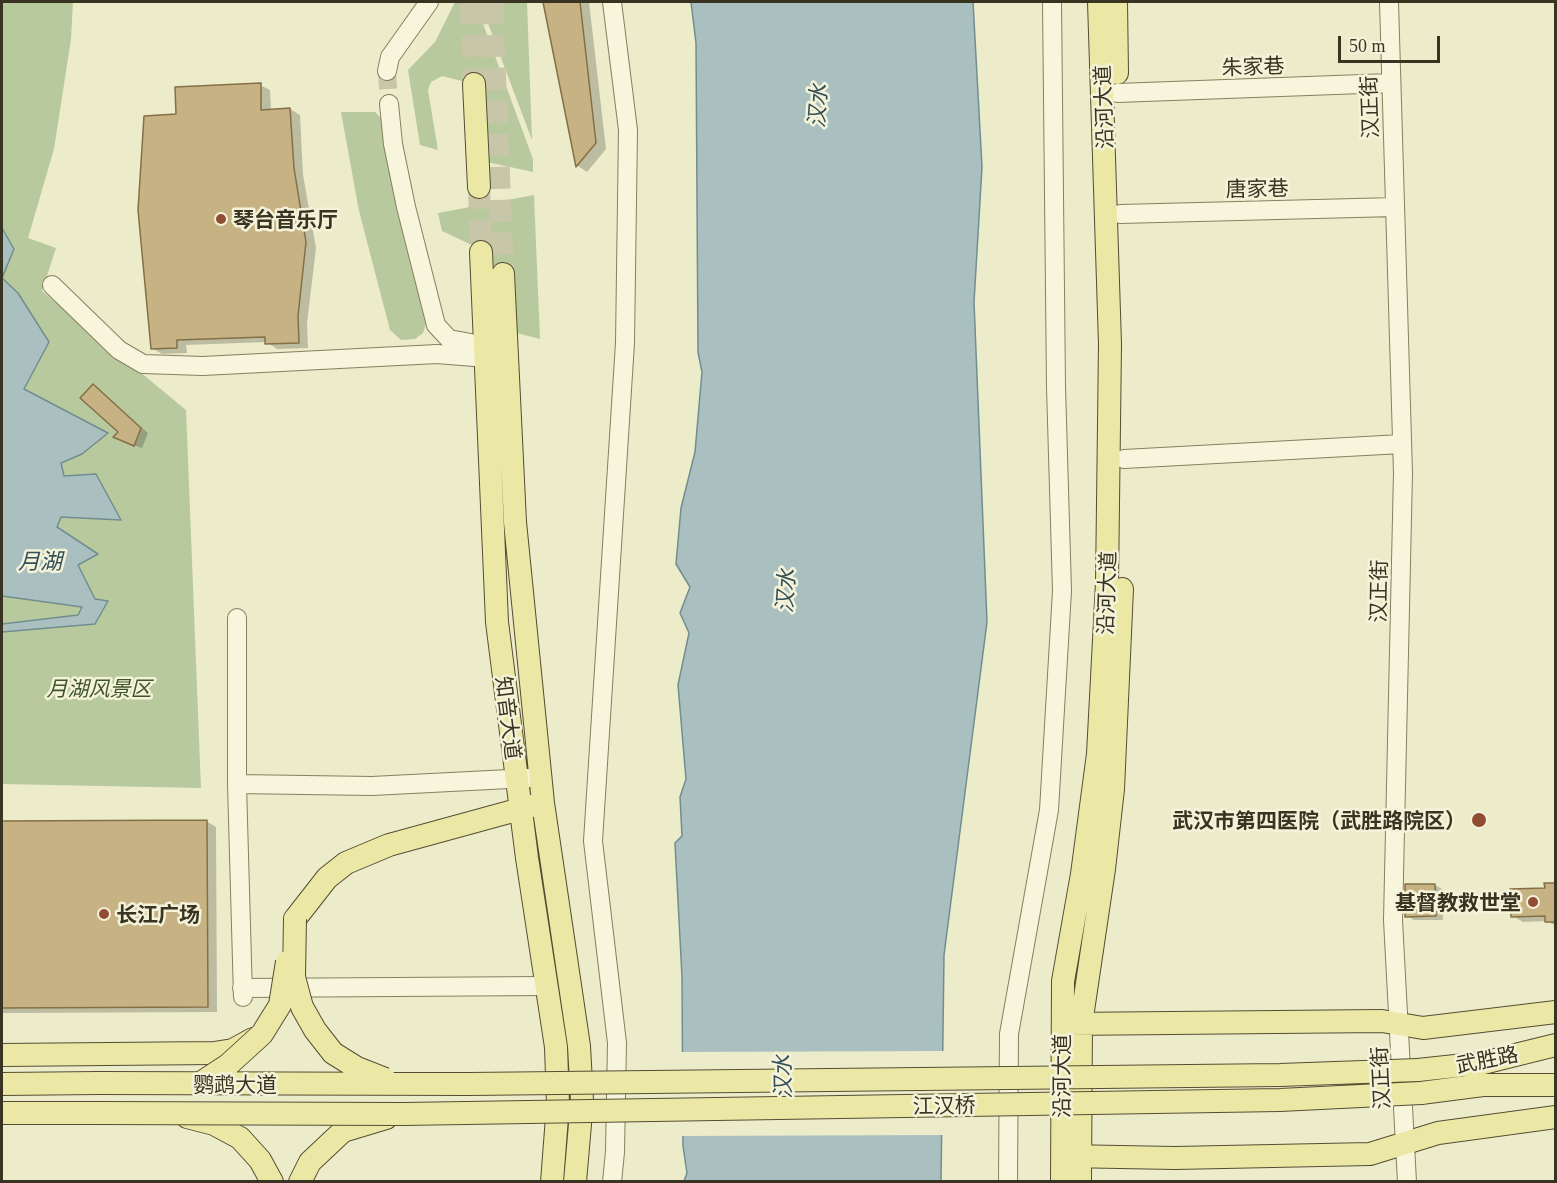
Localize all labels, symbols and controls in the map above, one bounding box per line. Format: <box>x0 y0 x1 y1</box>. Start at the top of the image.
scale bar <box>1341 24 1443 62</box>
text: 50 m <box>1349 36 1386 56</box>
street label: 朱家巷 <box>1221 52 1285 80</box>
street label: 沿河大道 <box>1089 65 1117 149</box>
street label: 汉正街 <box>1355 75 1383 139</box>
water label: 汉水 <box>802 83 832 129</box>
street label: 唐家巷 <box>1225 175 1289 201</box>
place label: 琴台音乐厅 <box>233 206 338 232</box>
marker: 琴台音乐厅 <box>214 212 228 226</box>
water label: 月湖 <box>18 548 62 574</box>
street label: 沿河大道 <box>1092 551 1120 635</box>
street label: 汉正街 <box>1365 559 1391 623</box>
water label: 汉水 <box>770 568 800 614</box>
park label: 月湖风景区 <box>47 675 151 701</box>
street label: 知音大道 <box>491 675 527 761</box>
place label: 武汉市第四医院（武胜路院区） <box>1172 807 1466 833</box>
marker: 武汉市第四医院（武胜路院区） <box>1470 811 1488 829</box>
place label: 基督教救世堂 <box>1395 889 1521 915</box>
marker: 基督教救世堂 <box>1526 895 1540 909</box>
place label: 长江广场 <box>116 901 200 927</box>
marker: 长江广场 <box>97 907 111 921</box>
street label: 沿河大道 <box>1048 1034 1074 1118</box>
street label: 武胜路 <box>1454 1041 1520 1077</box>
street label: 汉正街 <box>1366 1046 1394 1110</box>
water label: 汉水 <box>768 1055 796 1099</box>
street label: 鹦鹉大道 <box>193 1071 277 1097</box>
street label: 江汉桥 <box>912 1092 976 1118</box>

